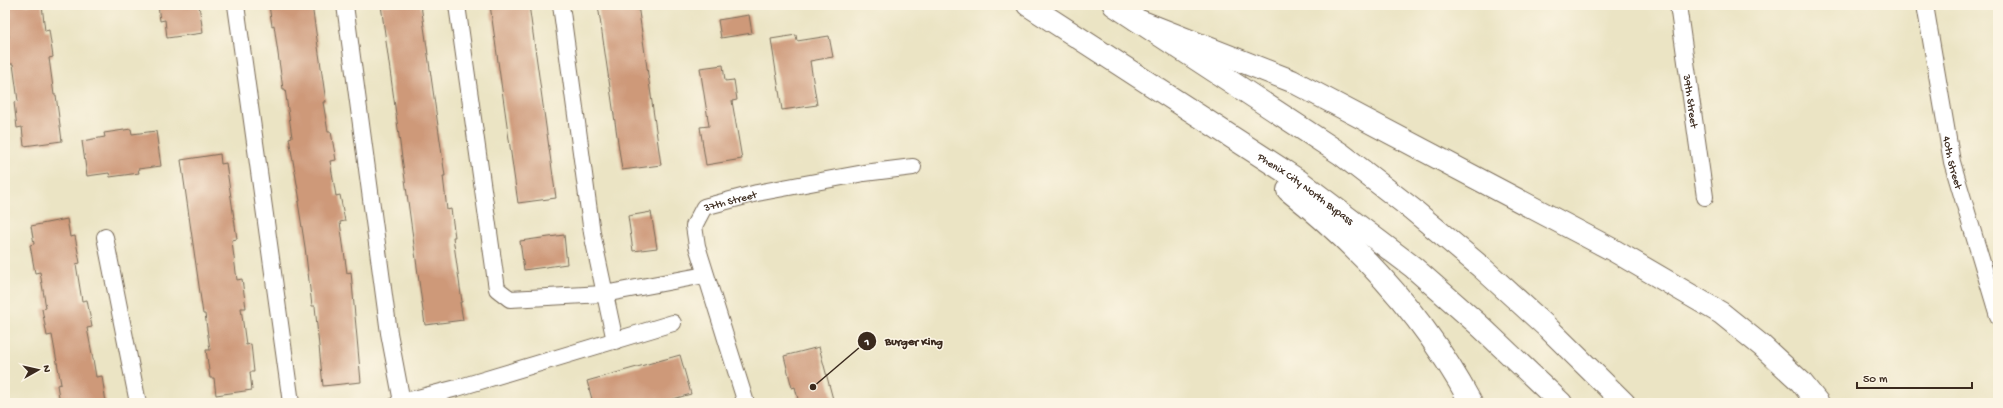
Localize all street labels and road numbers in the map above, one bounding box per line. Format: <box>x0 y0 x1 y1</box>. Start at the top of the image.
street label: 39th Street <box>1680 73 1699 130</box>
street label: 40th Street <box>1940 135 1964 192</box>
street label: Phenix City North Bypass <box>1254 151 1356 228</box>
street label: 37th Street <box>702 189 759 215</box>

